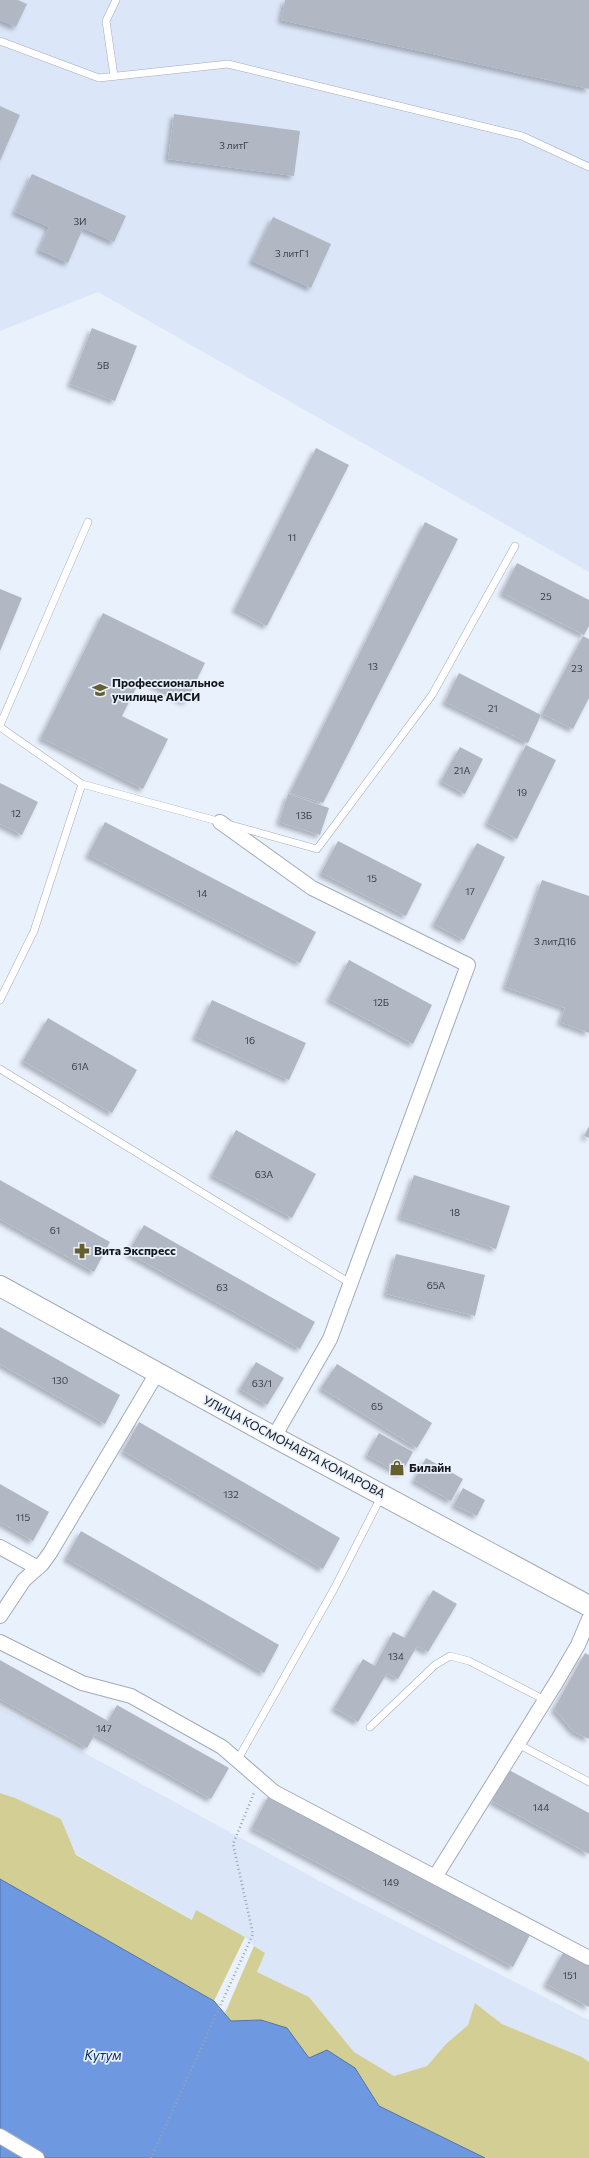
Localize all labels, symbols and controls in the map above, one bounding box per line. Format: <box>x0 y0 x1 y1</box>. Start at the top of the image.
house number: 3 литГ <box>219 139 249 151</box>
house number: 3И <box>73 215 87 227</box>
house number: 3 литГ1 <box>275 247 309 259</box>
house number: 5В <box>97 359 110 371</box>
house number: 11 <box>288 531 296 543</box>
house number: 25 <box>540 590 552 602</box>
house number: 13 <box>368 660 378 672</box>
house number: 23 <box>571 662 583 674</box>
place label: Профессиональное училище АИСИ <box>112 675 224 703</box>
school or university icon: Профессиональное училище АИСИ <box>91 681 109 699</box>
house number: 21 <box>488 702 498 714</box>
house number: 21А <box>454 764 470 776</box>
house number: 19 <box>517 786 527 798</box>
house number: 12 <box>11 807 21 819</box>
house number: 13Б <box>296 809 312 821</box>
house number: 15 <box>367 872 377 884</box>
house number: 17 <box>465 885 475 897</box>
house number: 14 <box>197 887 207 899</box>
house number: 3 литД16 <box>534 935 576 947</box>
house number: 12Б <box>373 996 389 1008</box>
house number: 16 <box>245 1034 255 1046</box>
house number: 61А <box>71 1060 89 1072</box>
house number: 63А <box>255 1168 273 1180</box>
house number: 18 <box>450 1206 460 1218</box>
house number: 61 <box>50 1224 60 1236</box>
pharmacy icon: Вита Экспресс <box>73 1242 91 1260</box>
place label: Вита Экспресс <box>94 1243 176 1257</box>
house number: 65А <box>427 1279 445 1291</box>
house number: 63 <box>216 1281 228 1293</box>
house number: 130 <box>52 1374 68 1386</box>
house number: 63/1 <box>252 1377 272 1389</box>
street label: УЛИЦА КОСМОНАВТА КОМАРОВА <box>201 1392 388 1500</box>
house number: 65 <box>371 1400 383 1412</box>
shop icon: Билайн <box>388 1459 406 1477</box>
place label: Билайн <box>409 1460 451 1474</box>
house number: 132 <box>223 1488 239 1500</box>
house number: 115 <box>16 1511 30 1523</box>
house number: 134 <box>388 1650 404 1662</box>
house number: 147 <box>96 1722 112 1734</box>
house number: 144 <box>533 1801 549 1813</box>
house number: 149 <box>383 1876 399 1888</box>
house number: 151 <box>563 1969 577 1981</box>
water label: Кутум <box>85 2047 121 2063</box>

